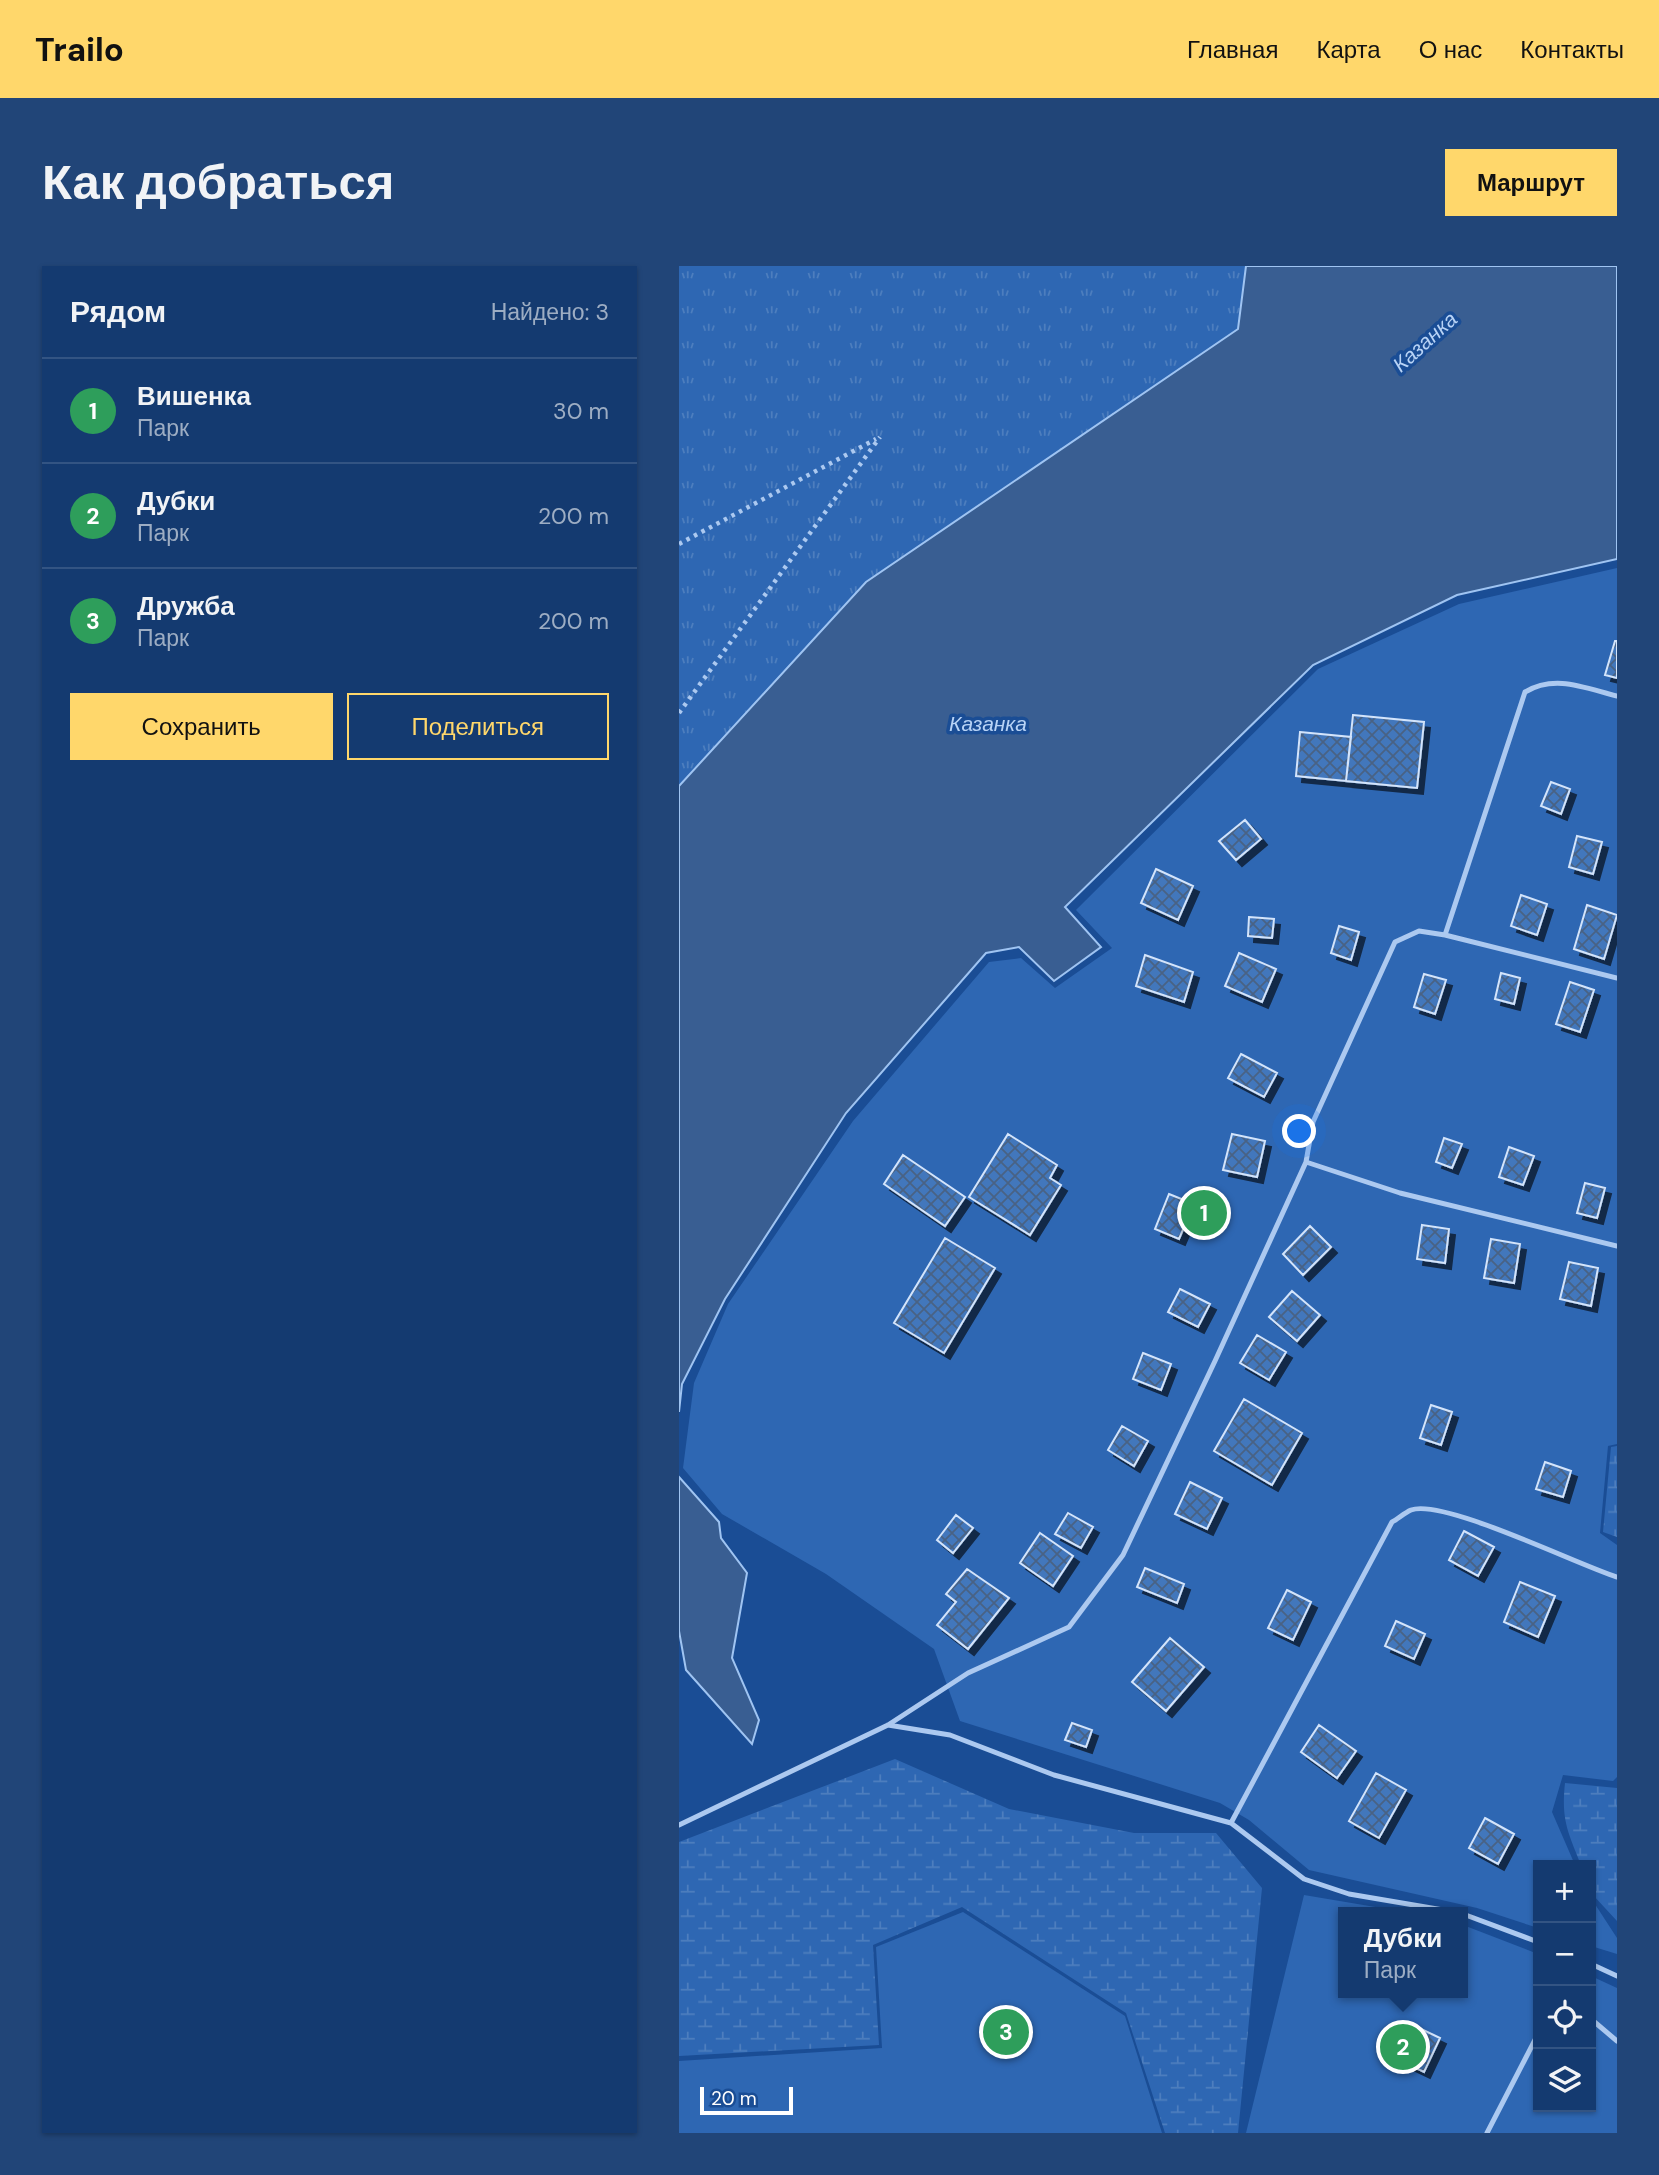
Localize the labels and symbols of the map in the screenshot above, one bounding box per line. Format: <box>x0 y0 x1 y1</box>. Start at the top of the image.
water label: Казанка <box>1387 306 1463 378</box>
water label: Казанка <box>949 710 1027 738</box>
your location <box>1282 1114 1316 1148</box>
pin: 1 <box>1181 1187 1227 1239</box>
pin: 3 <box>983 2006 1029 2058</box>
pin: 2 <box>1380 2021 1426 2073</box>
scale bar <box>700 2084 793 2116</box>

